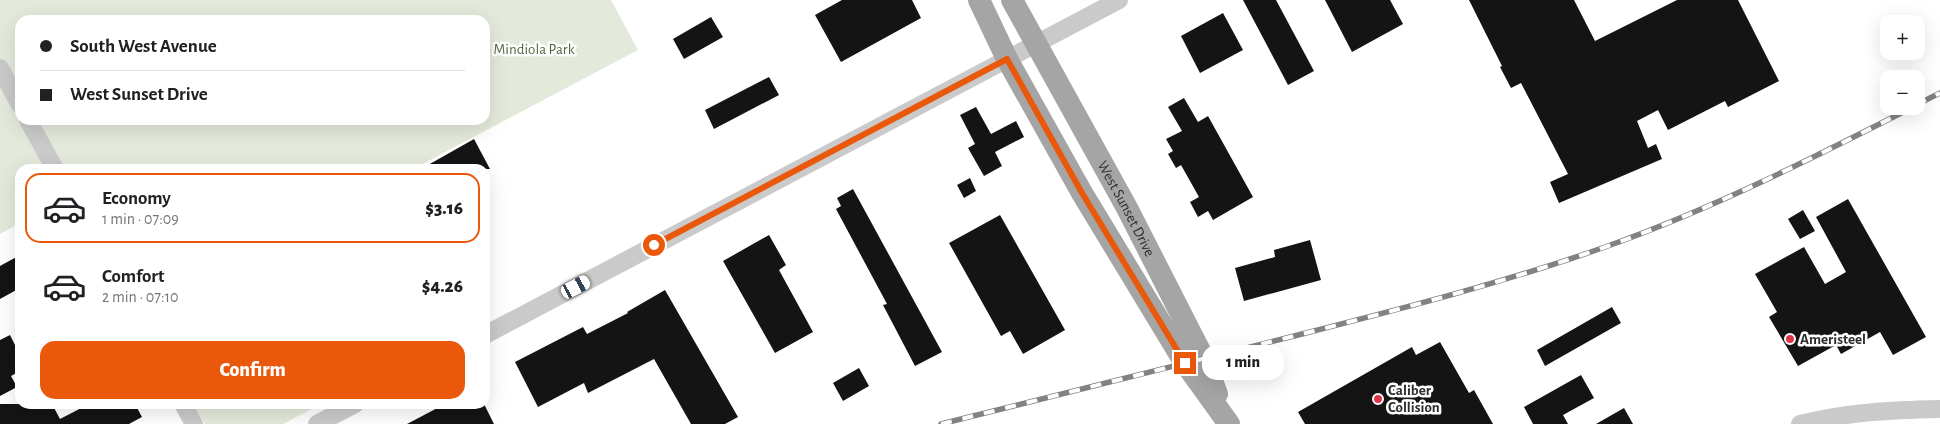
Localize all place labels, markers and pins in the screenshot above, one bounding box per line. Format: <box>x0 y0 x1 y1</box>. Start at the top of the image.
place label: Ameristeel <box>1800 332 1866 347</box>
marker: Ameristeel <box>1784 333 1796 345</box>
place label: Caliber Collision <box>1388 383 1440 415</box>
marker: Caliber Collision <box>1372 393 1384 405</box>

